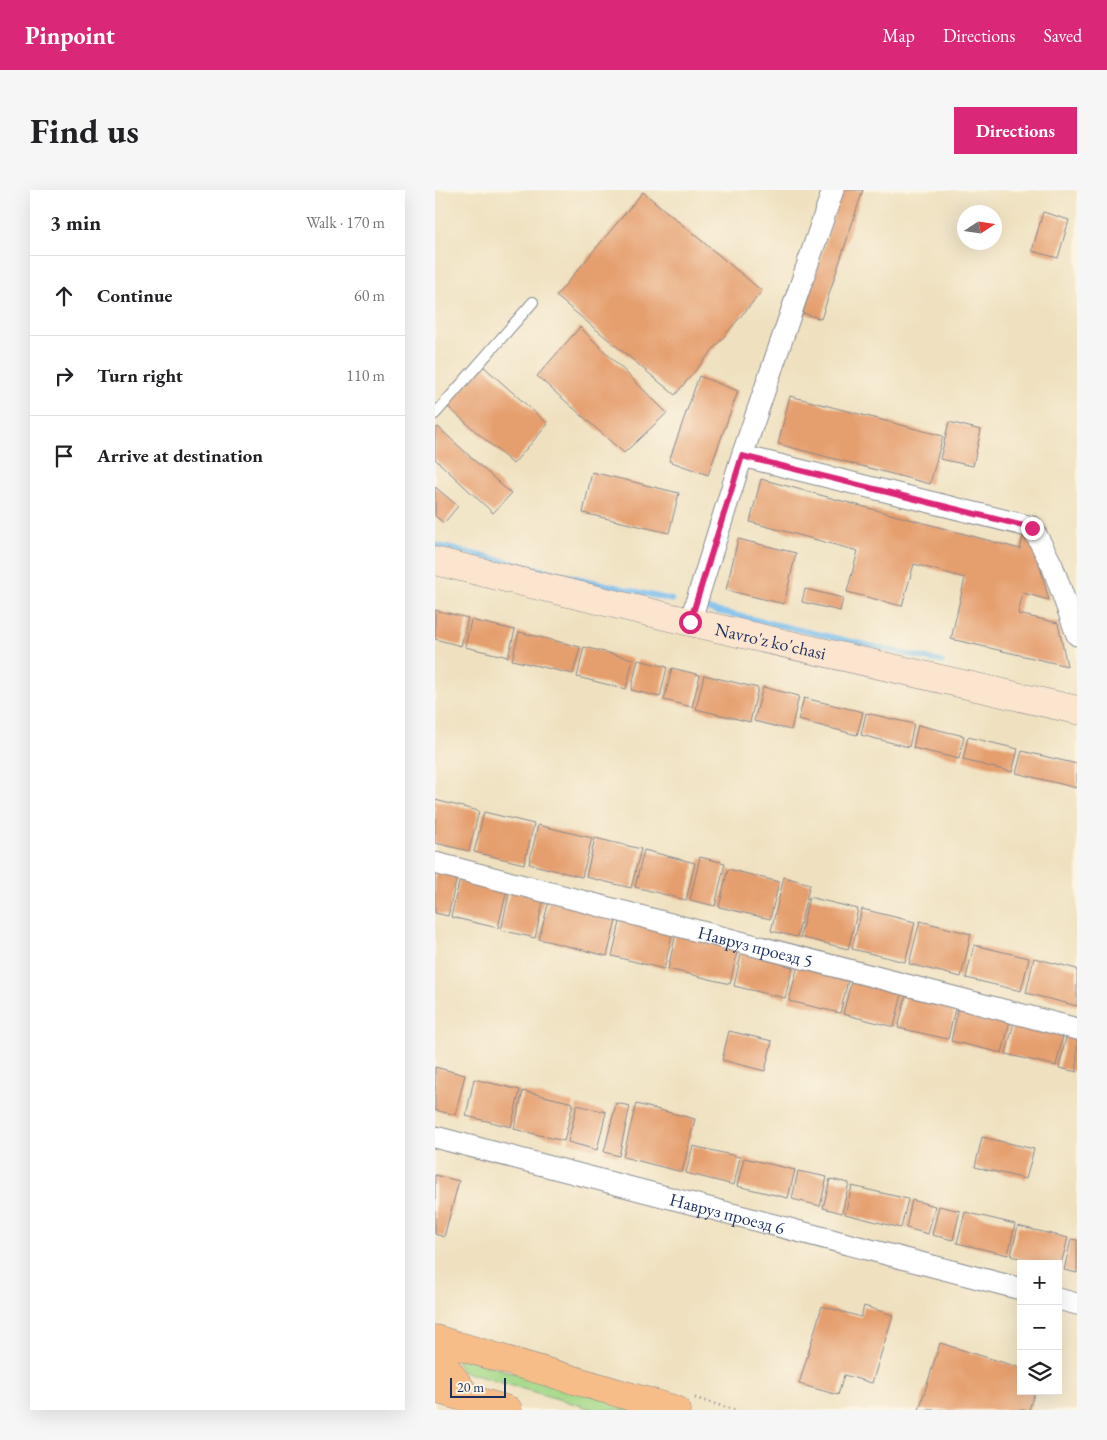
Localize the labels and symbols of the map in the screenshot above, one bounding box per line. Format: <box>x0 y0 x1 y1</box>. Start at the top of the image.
north arrow <box>957 205 1002 250</box>
route end <box>1021 517 1044 540</box>
route start <box>679 611 702 634</box>
street label: Navro'z ko'chasi <box>713 617 829 664</box>
street label: Навруз проезд 5 <box>696 920 815 972</box>
street label: Навруз проезд 6 <box>667 1187 788 1239</box>
scale bar <box>450 1375 506 1398</box>

